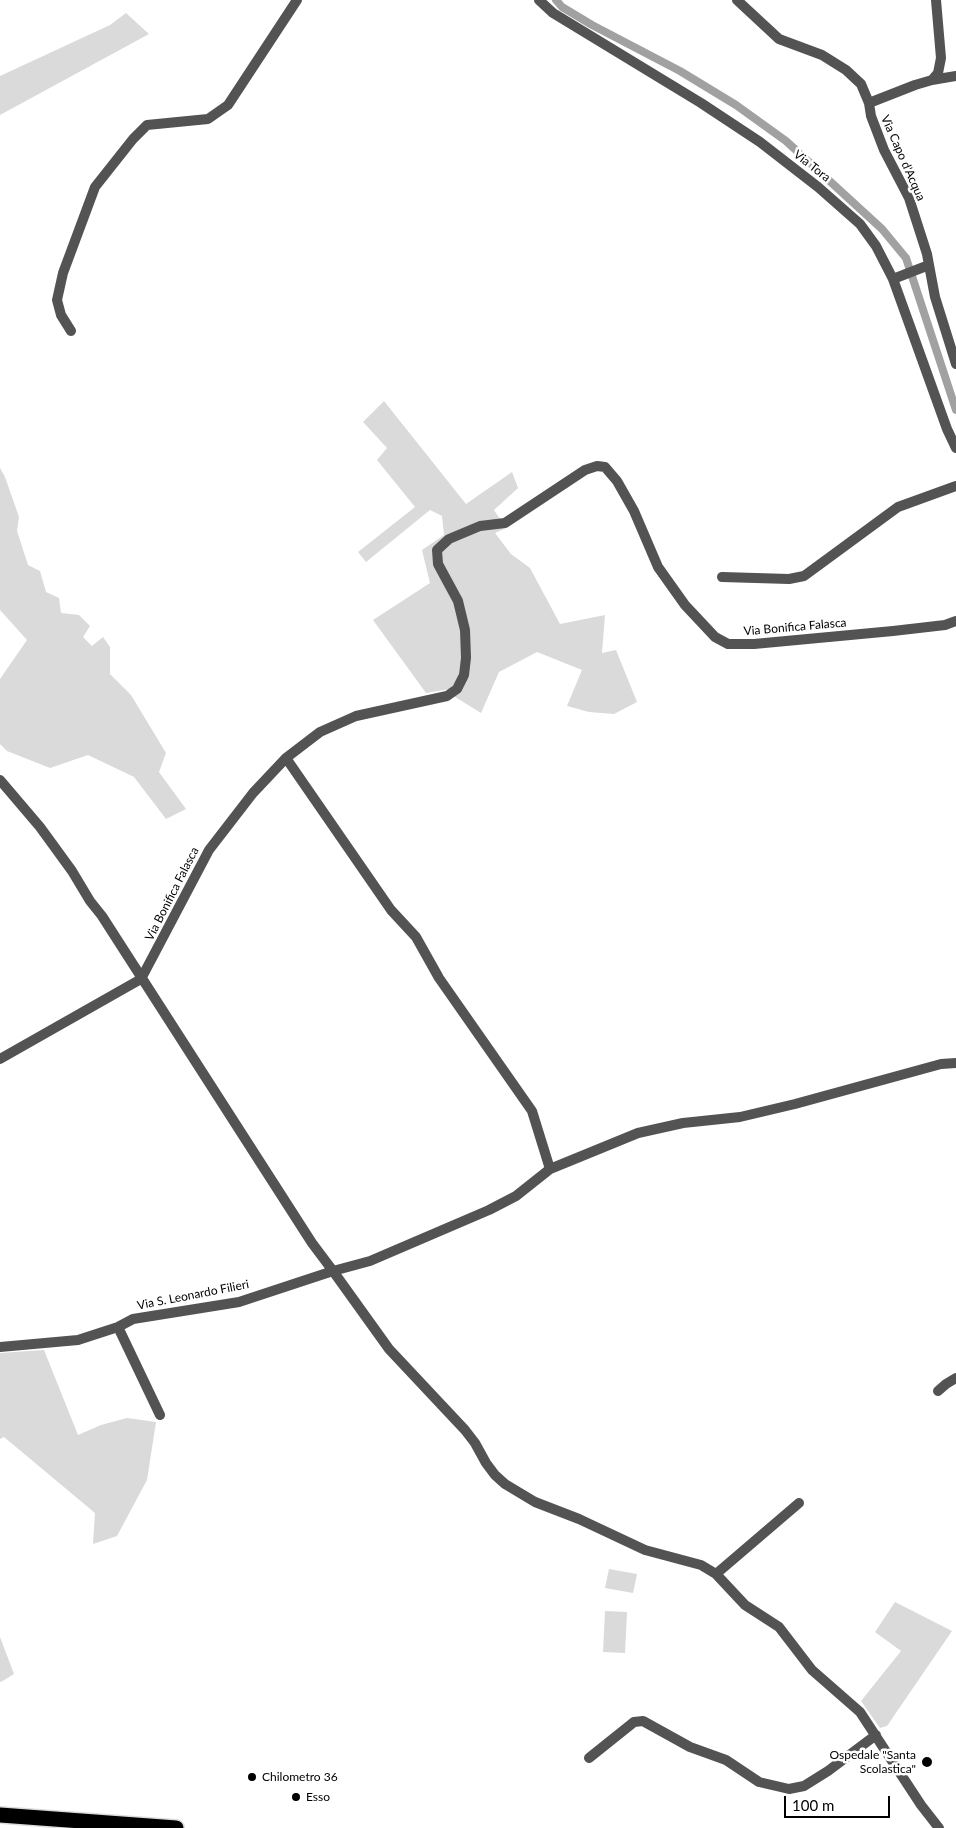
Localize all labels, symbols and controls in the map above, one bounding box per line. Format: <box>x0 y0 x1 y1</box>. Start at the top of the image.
street label: Via Capo d'Acqua <box>878 113 928 203</box>
street label: Via Tora <box>791 147 833 185</box>
street label: Via Bonifica Falasca <box>743 615 847 639</box>
street label: Via Bonifica Falasca <box>142 845 202 943</box>
street label: Via S. Leonardo Filieri <box>136 1277 250 1313</box>
place label: Ospedale "Santa Scolastica" <box>830 1748 916 1776</box>
marker: Ospedale "Santa Scolastica" <box>920 1755 934 1769</box>
place label: Chilometro 36 <box>262 1770 338 1784</box>
marker: Chilometro 36 <box>246 1771 258 1783</box>
scale bar <box>786 1786 892 1818</box>
place label: Esso <box>306 1790 330 1804</box>
marker: Esso <box>290 1791 302 1803</box>
text: 100 m <box>792 1796 834 1814</box>

